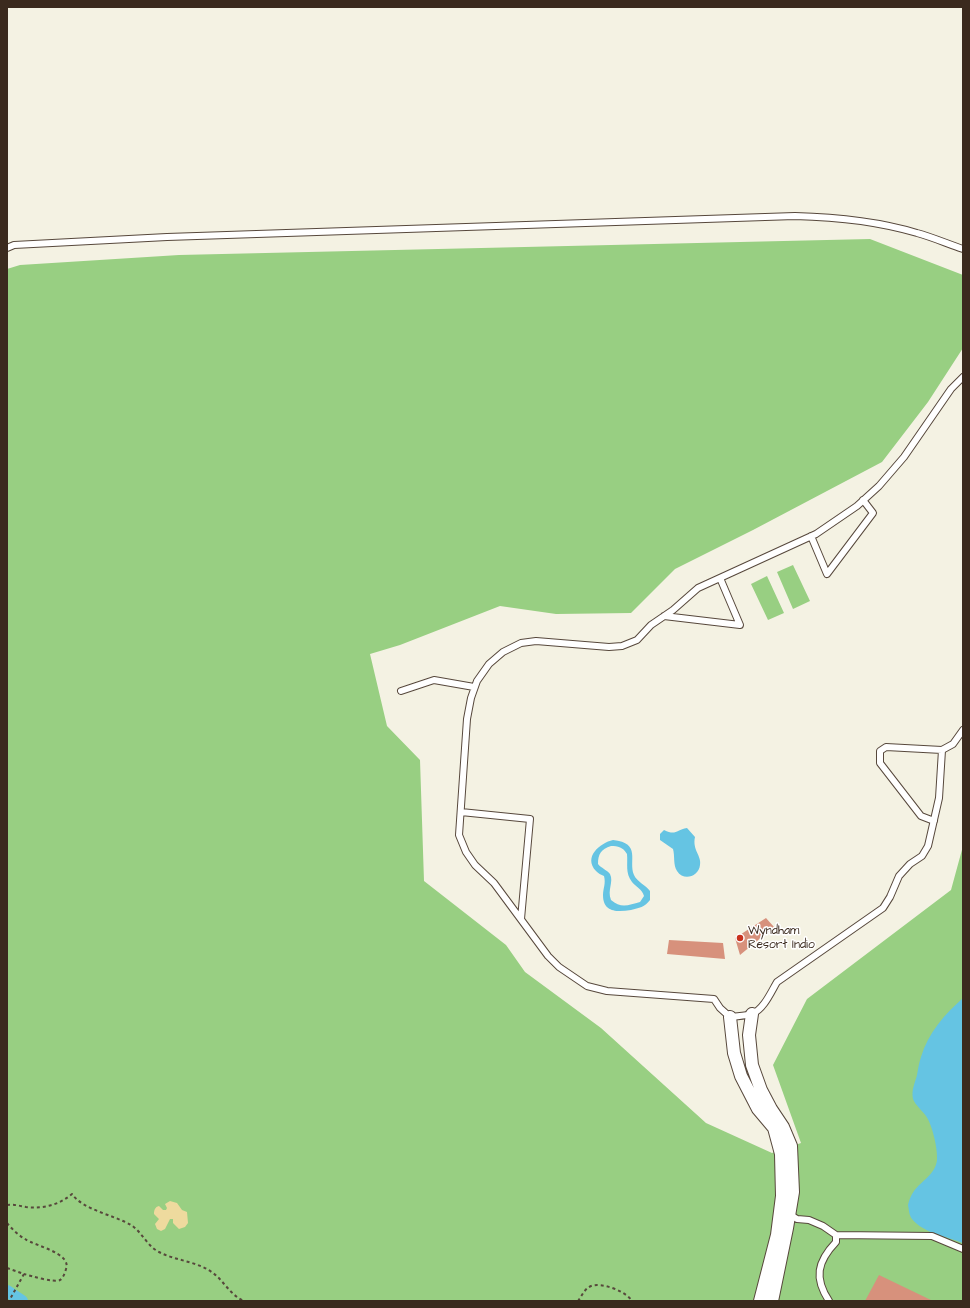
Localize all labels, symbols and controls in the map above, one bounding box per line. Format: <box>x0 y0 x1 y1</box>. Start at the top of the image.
place label: Wyndham Resort Indio <box>748 924 815 952</box>
marker: Wyndham Resort Indio <box>735 933 745 943</box>

